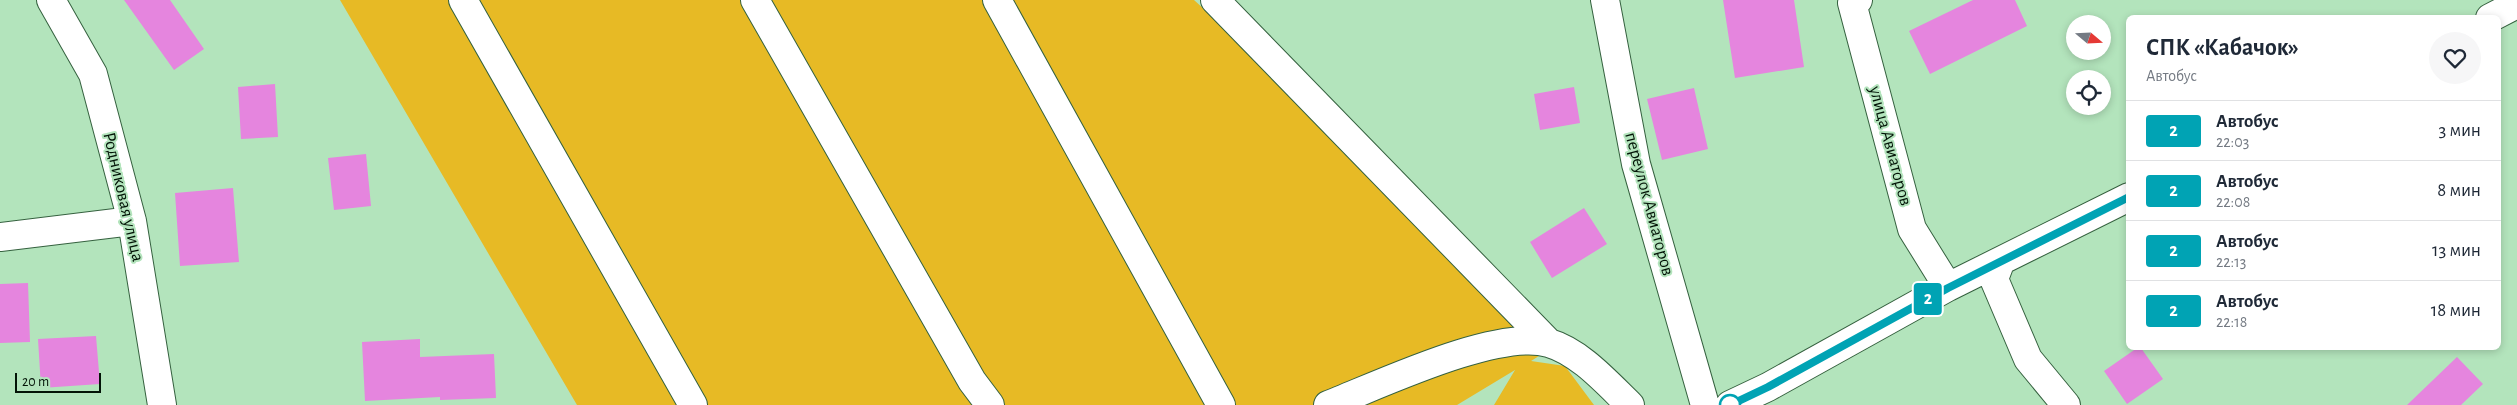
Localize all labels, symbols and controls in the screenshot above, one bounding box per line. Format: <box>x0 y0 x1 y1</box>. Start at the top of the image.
north arrow <box>2066 15 2111 60</box>
map controls <box>2066 15 2111 115</box>
button: heart <box>2429 32 2481 84</box>
text: СПК «Кабачок» <box>2146 36 2299 60</box>
text: Автобус <box>2146 68 2197 84</box>
button: locate <box>2066 70 2111 115</box>
street label: улица Авиаторов <box>1865 83 1915 208</box>
text: Автобус <box>2216 112 2279 131</box>
text: 3 мин <box>2438 121 2481 140</box>
text: 2 <box>2169 122 2178 140</box>
street label: переулок Авиаторов <box>1621 130 1677 278</box>
street label: Родниковая улица <box>99 131 147 263</box>
text: 22:03 <box>2216 134 2249 150</box>
text: Автобус <box>2216 172 2279 191</box>
text: 8 мин <box>2437 181 2481 200</box>
text: 2 <box>2169 182 2178 200</box>
text: 22:08 <box>2216 194 2250 210</box>
text: Автобус <box>2216 232 2279 251</box>
text: 13 мин <box>2432 241 2481 260</box>
text: 2 <box>2169 242 2178 260</box>
text: 22:13 <box>2216 254 2246 270</box>
line badge: 2 <box>1912 283 1944 315</box>
text: 2 <box>1924 290 1932 308</box>
text: Автобус <box>2216 292 2279 311</box>
text: 18 мин <box>2431 301 2481 320</box>
text: 2 <box>2169 302 2178 320</box>
text: 22:18 <box>2216 314 2247 330</box>
scale bar <box>15 370 101 393</box>
text: 20 m <box>22 375 49 389</box>
unlabelled marker <box>1719 394 1741 405</box>

